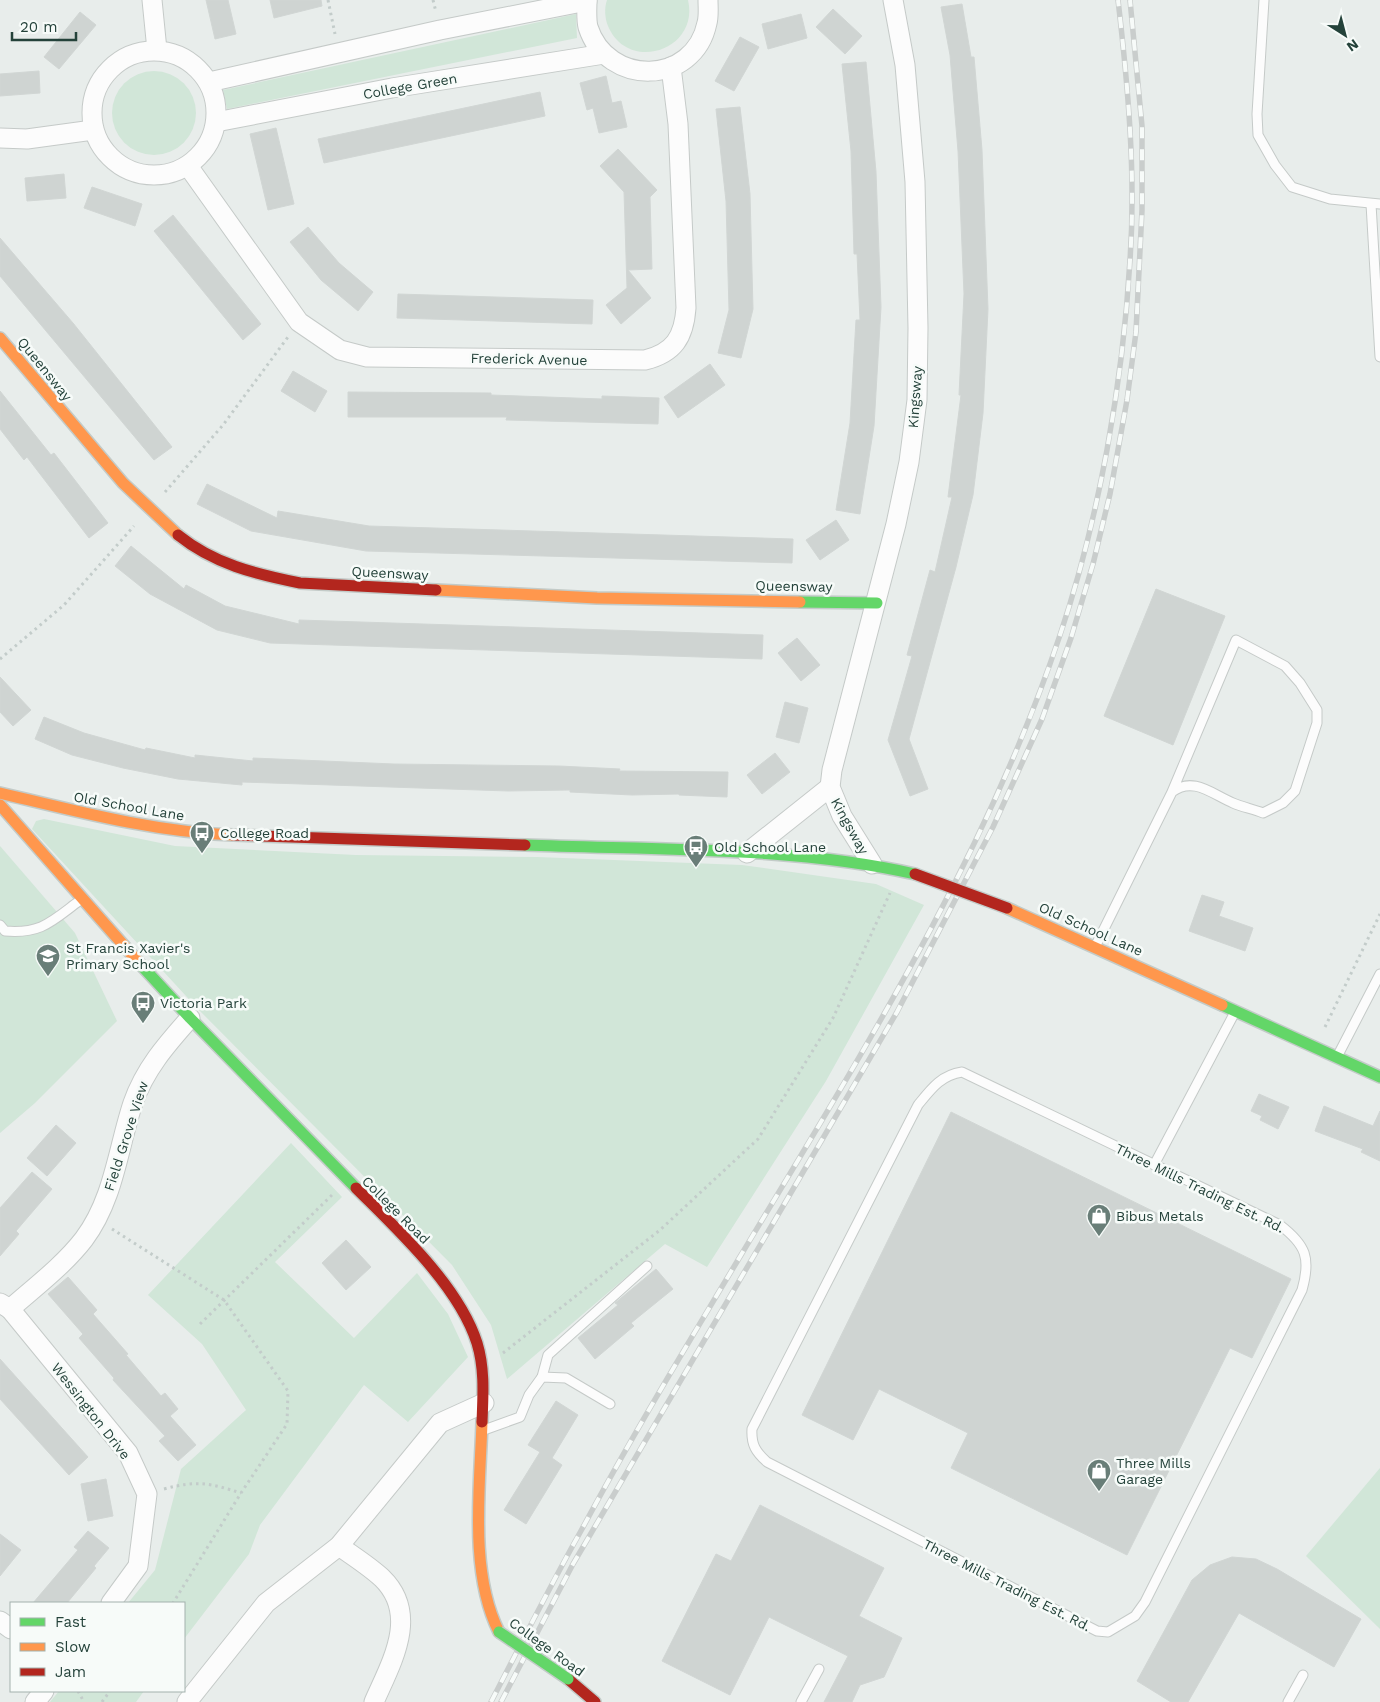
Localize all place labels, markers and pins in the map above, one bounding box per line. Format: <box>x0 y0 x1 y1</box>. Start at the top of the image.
bus stop icon: College Road <box>189 820 215 854</box>
place label: College Road <box>220 825 309 841</box>
bus stop icon: Old School Lane <box>683 834 709 868</box>
place label: Old School Lane <box>714 839 826 855</box>
place label: St Francis Xavier's Primary School <box>66 940 191 972</box>
school or university icon: St Francis Xavier's Primary School <box>35 943 61 977</box>
bus stop icon: Victoria Park <box>130 990 156 1024</box>
place label: Victoria Park <box>160 995 247 1011</box>
shop icon: Bibus Metals <box>1086 1203 1112 1237</box>
place label: Bibus Metals <box>1116 1208 1204 1224</box>
place label: Three Mills Garage <box>1116 1455 1191 1487</box>
shop icon: Three Mills Garage <box>1086 1458 1112 1492</box>

